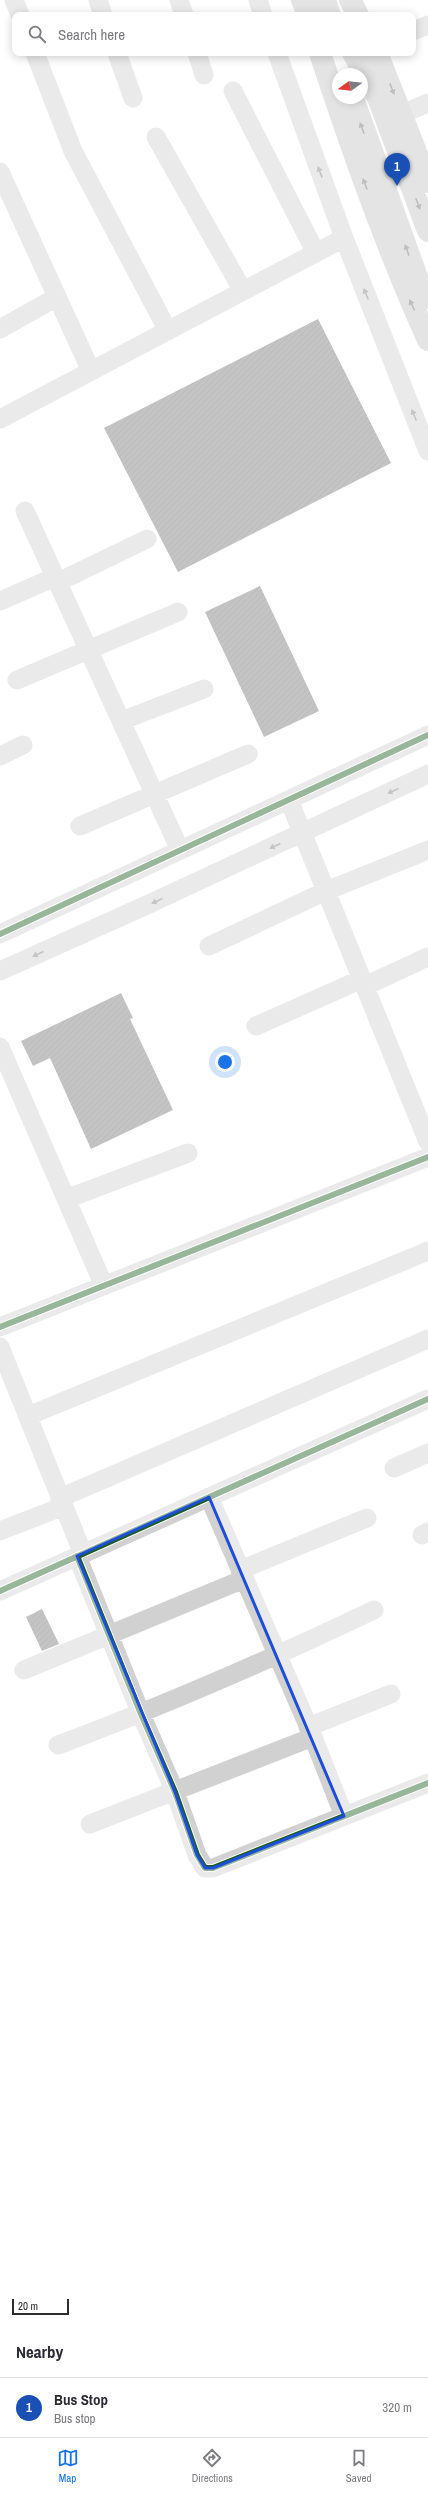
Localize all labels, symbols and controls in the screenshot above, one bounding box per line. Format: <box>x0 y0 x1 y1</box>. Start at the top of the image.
search box <box>12 12 416 56</box>
icon: search <box>26 23 48 45</box>
text: Search here <box>58 24 125 45</box>
north arrow <box>332 68 368 104</box>
one-way arrow <box>390 83 396 95</box>
one-way arrow <box>359 121 365 133</box>
pin: 1 <box>384 153 410 186</box>
one-way arrow <box>316 166 322 178</box>
one-way arrow <box>362 177 368 189</box>
one-way arrow <box>415 199 421 211</box>
one-way arrow <box>404 243 410 255</box>
one-way arrow <box>362 287 368 299</box>
one-way arrow <box>409 299 415 311</box>
one-way arrow <box>410 408 416 420</box>
one-way arrow <box>387 788 398 794</box>
one-way arrow <box>269 843 281 849</box>
one-way arrow <box>151 898 163 904</box>
one-way arrow <box>32 951 44 957</box>
your location <box>215 1052 235 1072</box>
scale bar <box>12 2297 69 2316</box>
text: 20 m <box>18 2299 38 2313</box>
text: Nearby <box>16 2340 63 2363</box>
text: Bus Stop <box>54 2389 108 2410</box>
text: 1 <box>26 2399 32 2416</box>
text: 320 m <box>382 2399 412 2416</box>
text: Bus stop <box>54 2410 95 2427</box>
tab: Map <box>57 2447 79 2485</box>
tab: Directions <box>192 2447 233 2485</box>
tab: Saved <box>346 2447 371 2485</box>

